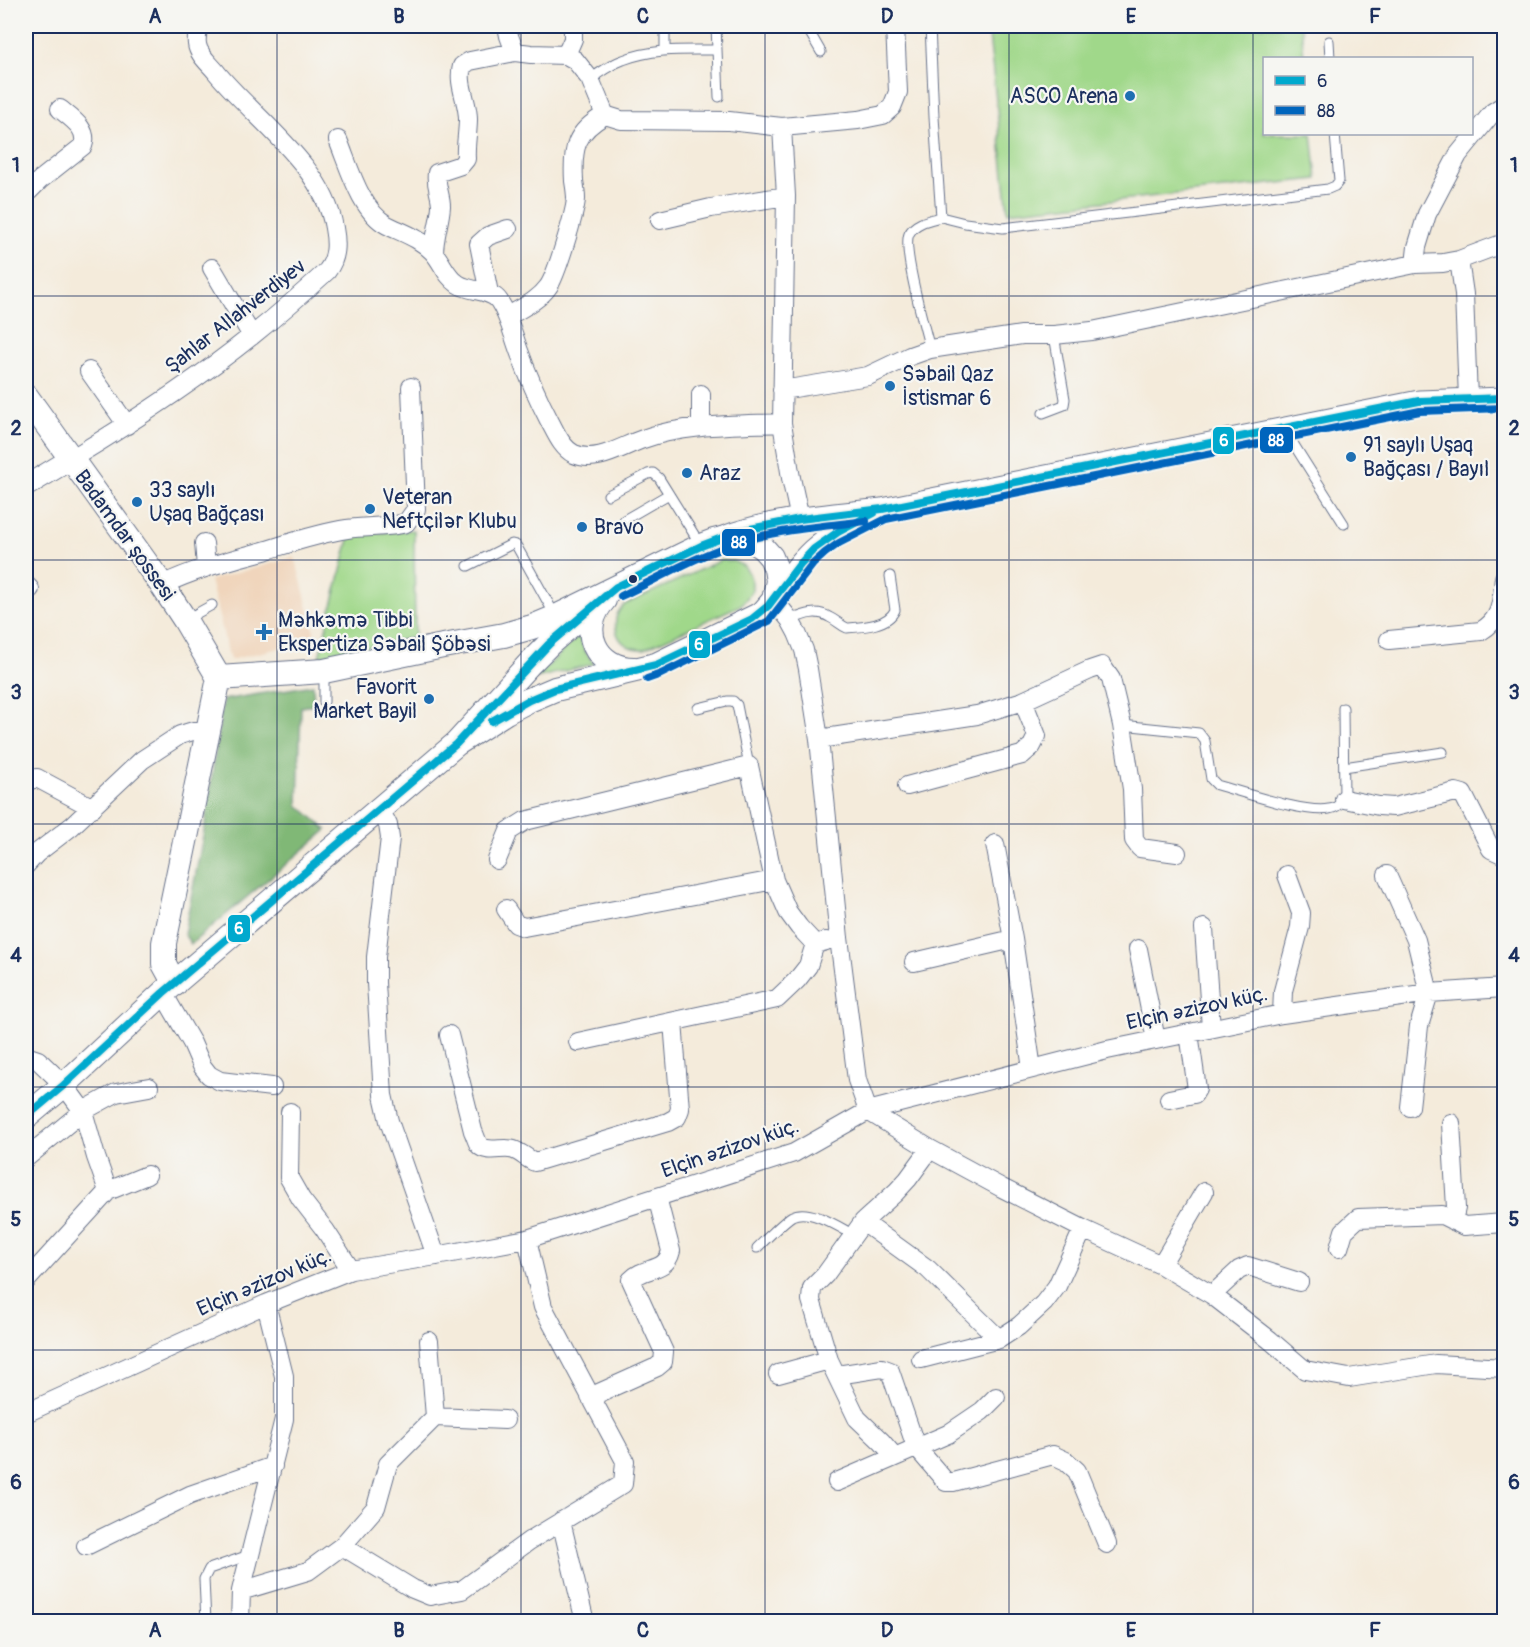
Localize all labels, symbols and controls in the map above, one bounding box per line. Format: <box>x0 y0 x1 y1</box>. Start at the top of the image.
text: A <box>149 4 162 29</box>
text: B <box>393 4 405 29</box>
text: C <box>637 4 649 29</box>
text: D <box>881 4 894 29</box>
text: E <box>1126 4 1137 29</box>
text: F <box>1369 4 1381 29</box>
legend <box>1263 57 1473 135</box>
text: 6 <box>1317 70 1327 93</box>
place label: ASCO Arena <box>1010 83 1118 110</box>
marker: ASCO Arena <box>1123 89 1137 103</box>
text: 88 <box>1317 100 1335 123</box>
text: 1 <box>12 153 20 178</box>
text: 1 <box>1510 153 1518 178</box>
street label: Şahlar Allahverdiyev <box>159 253 311 380</box>
place label: Səbail Qaz İstismar 6 <box>902 361 994 412</box>
marker: Səbail Qaz İstismar 6 <box>883 379 897 393</box>
text: 2 <box>10 416 22 441</box>
text: 2 <box>1508 416 1520 441</box>
line badge: 6 <box>1212 426 1235 455</box>
line badge: 88 <box>1259 426 1294 454</box>
text: 6 <box>1219 431 1229 451</box>
text: 88 <box>1268 431 1284 451</box>
place label: 91 saylı Uşaq Bağçası / Bayıl <box>1363 432 1489 483</box>
marker: 91 saylı Uşaq Bağçası / Bayıl <box>1344 450 1358 464</box>
place label: Araz <box>699 460 741 487</box>
street label: Badamdar şossesi <box>68 464 181 606</box>
marker: Araz <box>680 466 694 480</box>
place label: 33 saylı Uşaq Bağçası <box>149 477 265 528</box>
place label: Veteran Neftçilər Klubu <box>382 484 517 535</box>
marker: 33 saylı Uşaq Bağçası <box>130 495 144 509</box>
marker: Veteran Neftçilər Klubu <box>363 502 377 516</box>
place label: Bravo <box>594 514 644 541</box>
marker: Bravo <box>575 520 589 534</box>
line badge: 88 <box>721 528 756 557</box>
text: 88 <box>731 533 747 553</box>
unlabelled marker <box>627 573 639 585</box>
place label: Məhkəmə Tibbi Ekspertiza Səbail Şöbəsi <box>278 607 491 658</box>
marker: Məhkəmə Tibbi Ekspertiza Səbail Şöbəsi <box>255 623 273 641</box>
line badge: 6 <box>688 630 711 659</box>
text: 6 <box>694 635 704 655</box>
place label: Favorit Market Bayil <box>313 674 418 725</box>
text: 3 <box>10 680 22 705</box>
text: 3 <box>1508 680 1520 705</box>
marker: Favorit Market Bayil <box>422 692 436 706</box>
line badge: 6 <box>227 914 251 943</box>
text: 6 <box>234 919 244 939</box>
text: 4 <box>10 943 22 968</box>
text: 4 <box>1508 943 1520 968</box>
street label: Elçin Əzizov küç. <box>1124 980 1270 1037</box>
street label: Elçin Əzizov küç. <box>658 1112 803 1185</box>
text: 5 <box>11 1207 22 1232</box>
text: 5 <box>1509 1207 1520 1232</box>
street label: Elçin Əzizov küç. <box>193 1242 336 1323</box>
text: 6 <box>10 1470 22 1495</box>
text: 6 <box>1508 1470 1520 1495</box>
text: A <box>149 1618 162 1643</box>
text: B <box>393 1618 405 1643</box>
text: C <box>637 1618 649 1643</box>
text: D <box>881 1618 894 1643</box>
text: E <box>1126 1618 1137 1643</box>
text: F <box>1369 1618 1381 1643</box>

